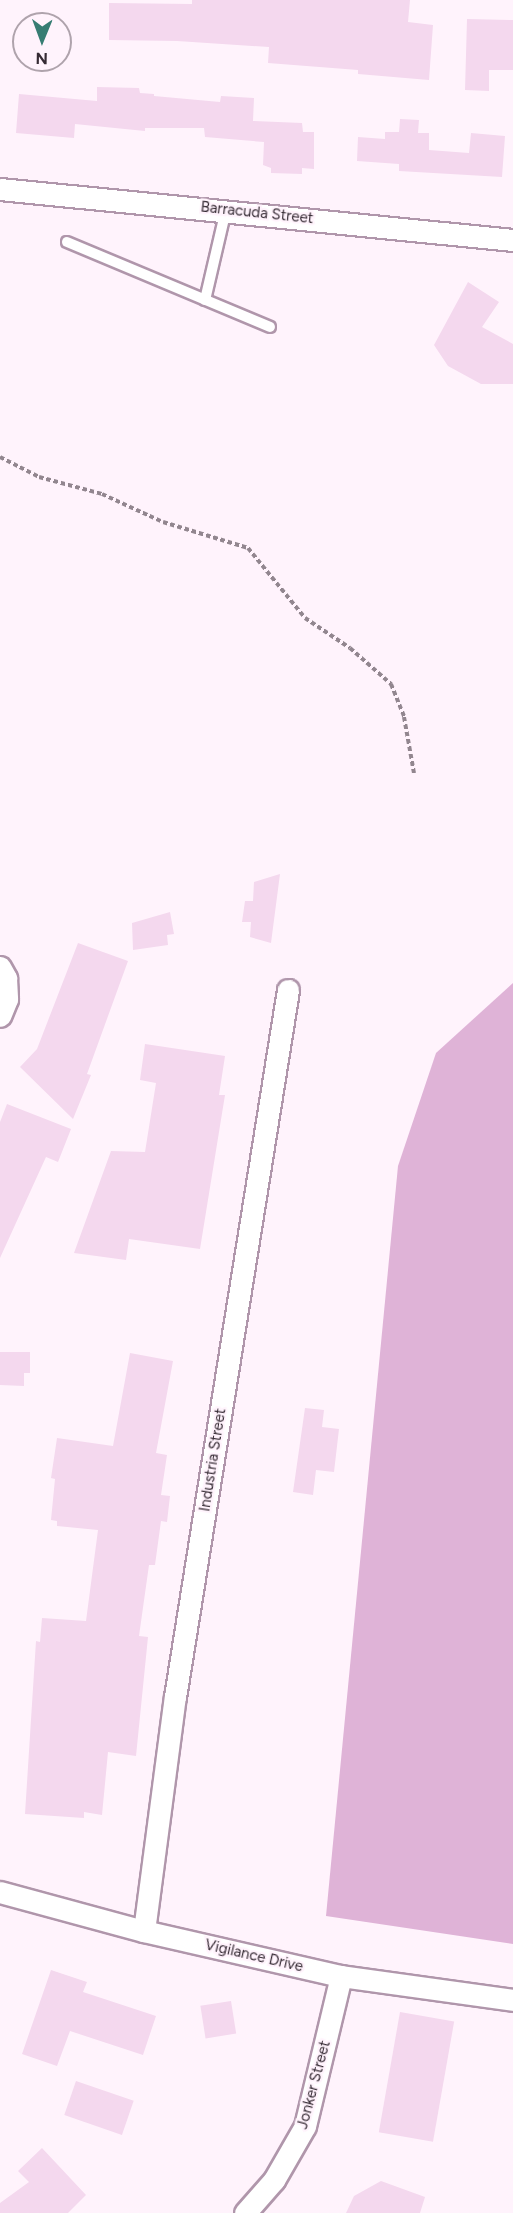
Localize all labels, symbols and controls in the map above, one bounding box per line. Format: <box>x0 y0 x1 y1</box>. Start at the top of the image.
north arrow <box>12 12 72 72</box>
text: N <box>35 49 48 68</box>
street label: Barracuda Street <box>200 198 314 228</box>
street label: Industria Street <box>196 1407 230 1513</box>
street label: Vigilance Drive <box>203 1936 305 1976</box>
street label: Jonker Street <box>294 2039 334 2131</box>

